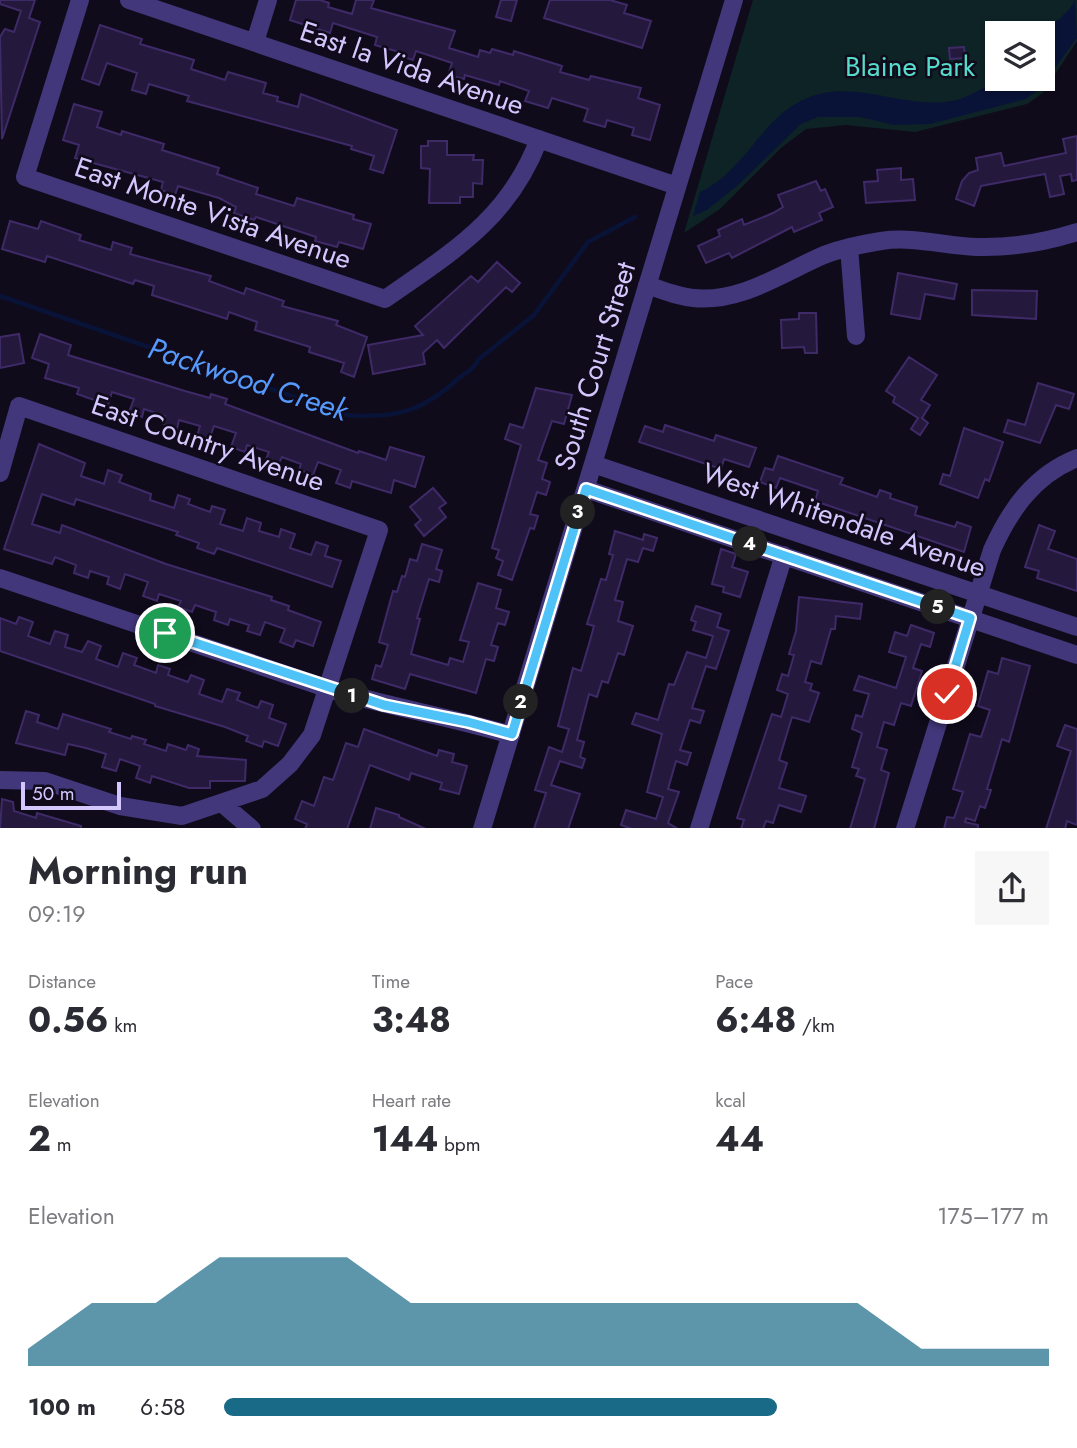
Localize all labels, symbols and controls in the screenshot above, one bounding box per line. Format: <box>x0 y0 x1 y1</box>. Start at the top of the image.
street label: East la Vida Avenue <box>295 10 529 126</box>
map controls <box>985 21 1055 91</box>
button: layers <box>985 21 1055 91</box>
park label: Blaine Park <box>845 46 976 87</box>
street label: East Monte Vista Avenue <box>69 146 357 280</box>
street label: South Court Street <box>544 257 646 475</box>
water label: Packwood Creek <box>142 326 355 432</box>
street label: East Country Avenue <box>86 384 330 502</box>
street label: West Whitendale Avenue <box>697 452 991 588</box>
pin: 3 <box>560 494 596 530</box>
text: 3 <box>572 498 583 525</box>
pin: 4 <box>732 526 768 562</box>
text: 4 <box>743 530 756 557</box>
pin: 5 <box>920 590 956 624</box>
text: 5 <box>931 593 944 620</box>
pin <box>135 603 195 663</box>
icon: arrive <box>146 614 184 652</box>
pin <box>917 664 977 724</box>
icon: check <box>928 675 966 713</box>
pin: 1 <box>334 678 370 714</box>
text: 1 <box>347 682 356 709</box>
pin: 2 <box>504 684 538 720</box>
text: 2 <box>514 688 527 715</box>
scale bar <box>21 780 121 811</box>
text: 50 m <box>32 780 75 807</box>
text: Morning run <box>28 843 248 898</box>
button: share <box>975 851 1049 925</box>
text: 09:19 <box>28 897 86 931</box>
text: Distance <box>28 968 96 995</box>
text: Time <box>372 968 410 995</box>
text: Pace <box>715 968 753 995</box>
text: 0.56 <box>28 995 108 1045</box>
text: 3:48 <box>372 995 451 1045</box>
text: 6:48 <box>715 995 796 1045</box>
text: km <box>108 1012 137 1039</box>
text: /km <box>796 1012 835 1039</box>
text: Elevation <box>28 1087 100 1114</box>
text: Heart rate <box>372 1087 451 1114</box>
text: kcal <box>715 1087 746 1114</box>
text: 2 <box>28 1114 51 1164</box>
text: 144 <box>372 1114 438 1164</box>
text: 44 <box>715 1114 764 1164</box>
text: m <box>51 1131 72 1158</box>
text: bpm <box>438 1131 481 1158</box>
text: Elevation <box>28 1199 115 1233</box>
text: 175–177 m <box>937 1199 1049 1233</box>
text: 100 m <box>28 1390 96 1424</box>
text: 6:58 <box>140 1390 186 1424</box>

